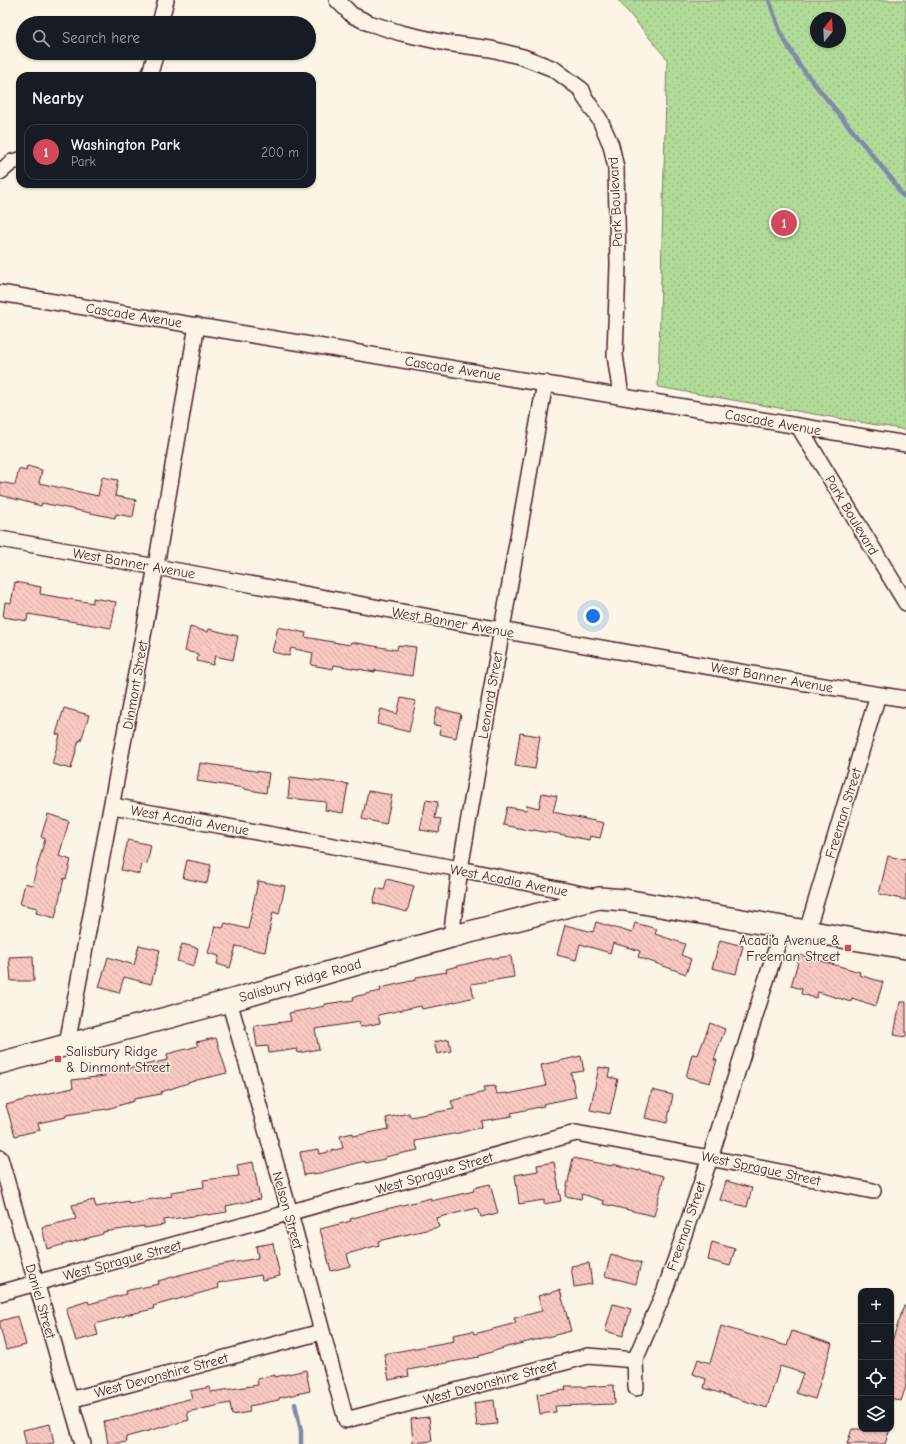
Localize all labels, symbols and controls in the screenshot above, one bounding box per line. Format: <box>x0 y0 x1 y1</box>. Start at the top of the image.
north arrow <box>810 12 846 48</box>
search box <box>16 16 316 60</box>
icon: search <box>30 27 52 49</box>
text: Search here <box>62 29 140 47</box>
text: Nearby <box>32 89 83 108</box>
text: Washington Park <box>71 136 180 154</box>
text: 1 <box>43 145 49 160</box>
text: 200 m <box>261 145 299 160</box>
text: Park <box>71 154 96 169</box>
street label: Park Boulevard <box>605 157 626 247</box>
pin: 1 <box>771 208 797 238</box>
street label: Cascade Avenue <box>85 299 183 332</box>
street label: Cascade Avenue <box>404 352 502 385</box>
street label: Cascade Avenue <box>724 406 822 439</box>
street label: Park Boulevard <box>821 472 882 558</box>
street label: West Banner Avenue <box>71 544 196 583</box>
street label: West Banner Avenue <box>390 603 515 642</box>
your location <box>583 606 603 626</box>
street label: Dinmont Street <box>119 638 152 731</box>
street label: Leonard Street <box>474 649 507 740</box>
street label: West Banner Avenue <box>709 658 834 697</box>
street label: Freeman Street <box>822 765 866 860</box>
street label: West Acadia Avenue <box>129 802 250 839</box>
street label: West Acadia Avenue <box>448 861 569 900</box>
place label: Acadia Avenue & Freeman Street <box>739 932 841 965</box>
marker: Acadia Avenue & Freeman Street <box>843 943 853 953</box>
street label: Salisbury Ridge Road <box>237 955 363 1006</box>
place label: Salisbury Ridge & Dinmont Street <box>66 1043 171 1076</box>
marker: Salisbury Ridge & Dinmont Street <box>53 1054 63 1064</box>
street label: West Sprague Street <box>373 1148 496 1198</box>
street label: West Sprague Street <box>700 1148 823 1190</box>
street label: Nelson Street <box>268 1169 307 1252</box>
street label: Freeman Street <box>663 1178 710 1273</box>
street label: West Sprague Street <box>61 1236 184 1284</box>
street label: Daniel Street <box>22 1262 60 1341</box>
map controls <box>858 1288 894 1432</box>
button: + <box>858 1288 894 1324</box>
button: − <box>858 1324 894 1360</box>
street label: West Devonshire Street <box>92 1349 231 1402</box>
street label: West Devonshire Street <box>421 1356 560 1409</box>
button: locate <box>858 1360 894 1396</box>
button: layers <box>858 1396 894 1432</box>

